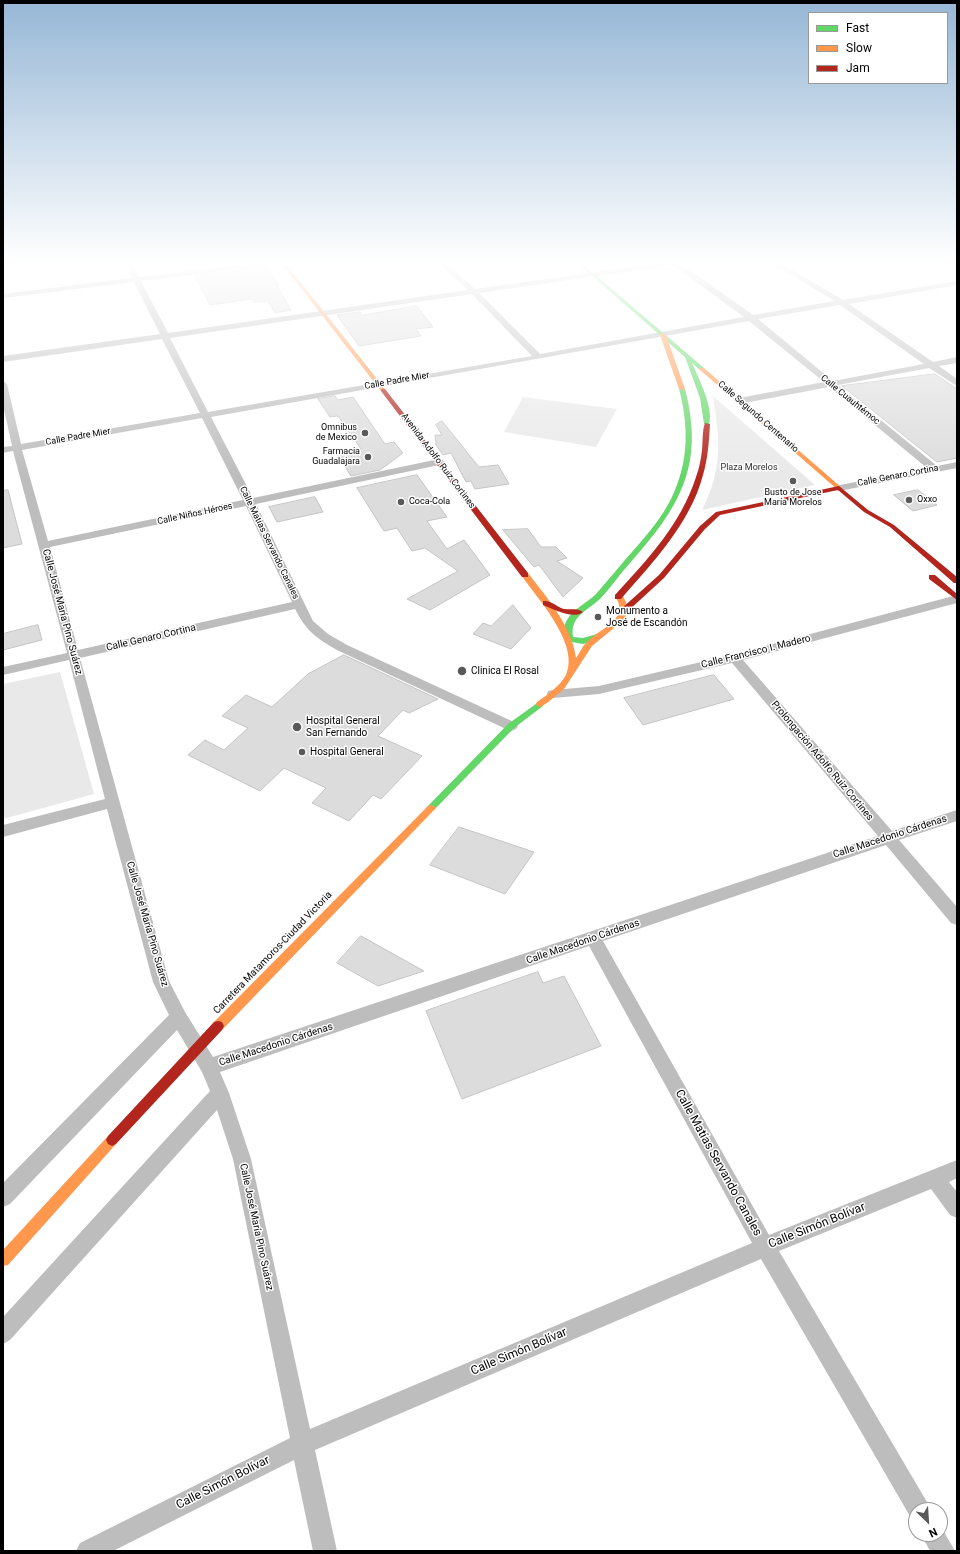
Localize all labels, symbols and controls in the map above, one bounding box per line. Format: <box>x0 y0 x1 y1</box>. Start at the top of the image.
legend <box>808 12 948 84</box>
text: Fast <box>846 21 869 35</box>
text: Slow <box>846 41 872 55</box>
text: Jam <box>846 61 870 75</box>
street label: Calle Padre Mier <box>364 370 430 392</box>
street label: Calle Cuauhtémoc <box>818 373 882 427</box>
street label: Calle Segundo Centenario <box>716 379 800 455</box>
street label: Avenida Adolfo Ruiz Cortines <box>399 411 477 511</box>
place label: Omnibus de Mexico <box>316 423 357 444</box>
street label: Calle Padre Mier <box>45 426 111 448</box>
marker: Omnibus de Mexico <box>360 428 370 438</box>
place label: Farmacia Guadalajara <box>312 447 360 468</box>
marker: Farmacia Guadalajara <box>363 452 373 462</box>
park label: Plaza Morelos <box>720 463 778 473</box>
street label: Calle Genaro Cortina <box>856 463 940 489</box>
marker: Busto de Jose María Morelos <box>788 476 798 486</box>
street label: Calle Matías Servando Canales <box>237 485 301 601</box>
place label: Busto de Jose María Morelos <box>764 488 822 509</box>
marker: Oxxo <box>904 495 914 505</box>
place label: Oxxo <box>917 495 937 505</box>
marker: Coca-Cola <box>396 497 406 507</box>
place label: Coca-Cola <box>409 497 450 507</box>
street label: Calle Niños Héroes <box>156 501 234 527</box>
street label: Calle José María Pino Suárez <box>39 548 85 676</box>
place label: Monumento a José de Escandón <box>606 605 687 628</box>
marker: Monumento a José de Escandón <box>593 612 603 622</box>
street label: Calle Genaro Cortina <box>105 622 197 654</box>
street label: Calle Francisco I. Madero <box>700 633 812 671</box>
marker: Clinica El Rosal <box>456 665 468 677</box>
place label: Clinica El Rosal <box>471 665 539 677</box>
street label: Prolongación Adolfo Ruiz Cortines <box>768 699 876 823</box>
place label: Hospital General San Fernando <box>306 715 380 738</box>
marker: Hospital General San Fernando <box>291 721 303 733</box>
place label: Hospital General <box>310 746 384 758</box>
marker: Hospital General <box>297 747 307 757</box>
street label: Calle Macedonio Cárdenas <box>832 813 948 861</box>
street label: Calle José María Pino Suárez <box>123 860 171 988</box>
street label: Carretera Matamoros-Ciudad Victoria <box>211 889 335 1017</box>
street label: Calle Macedonio Cárdenas <box>525 917 641 967</box>
street label: Calle Macedonio Cárdenas <box>218 1021 334 1069</box>
street label: Calle Matías Servando Canales <box>672 1087 764 1239</box>
street label: Calle José María Pino Suárez <box>237 1162 275 1292</box>
street label: Calle Simón Bolívar <box>767 1200 867 1252</box>
street label: Calle Simón Bolívar <box>469 1325 569 1379</box>
street label: Calle Simón Bolívar <box>174 1453 272 1513</box>
north arrow <box>908 1502 948 1542</box>
text: N <box>927 1525 939 1540</box>

